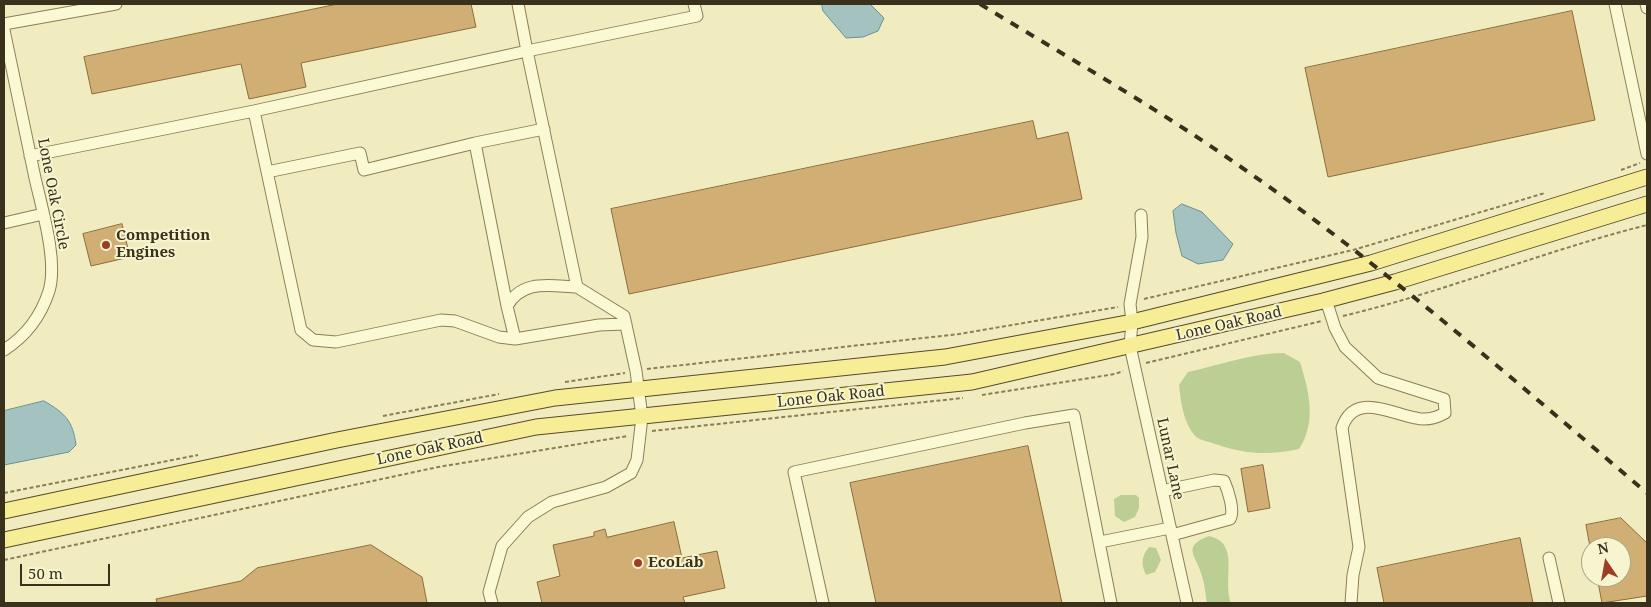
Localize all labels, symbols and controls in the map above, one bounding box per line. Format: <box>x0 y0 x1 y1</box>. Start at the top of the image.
street label: Lone Oak Circle <box>33 137 73 251</box>
place label: Competition Engines <box>116 227 210 262</box>
marker: Competition Engines <box>100 239 112 251</box>
street label: Lone Oak Road <box>1174 303 1284 345</box>
street label: Lone Oak Road <box>776 382 886 412</box>
street label: Lunar Lane <box>1153 416 1187 502</box>
street label: Lone Oak Road <box>375 429 485 469</box>
north arrow <box>1581 537 1631 587</box>
text: N <box>1596 537 1610 558</box>
scale bar <box>22 554 112 586</box>
place label: EcoLab <box>648 554 703 572</box>
marker: EcoLab <box>632 557 644 569</box>
text: 50 m <box>28 563 63 583</box>

